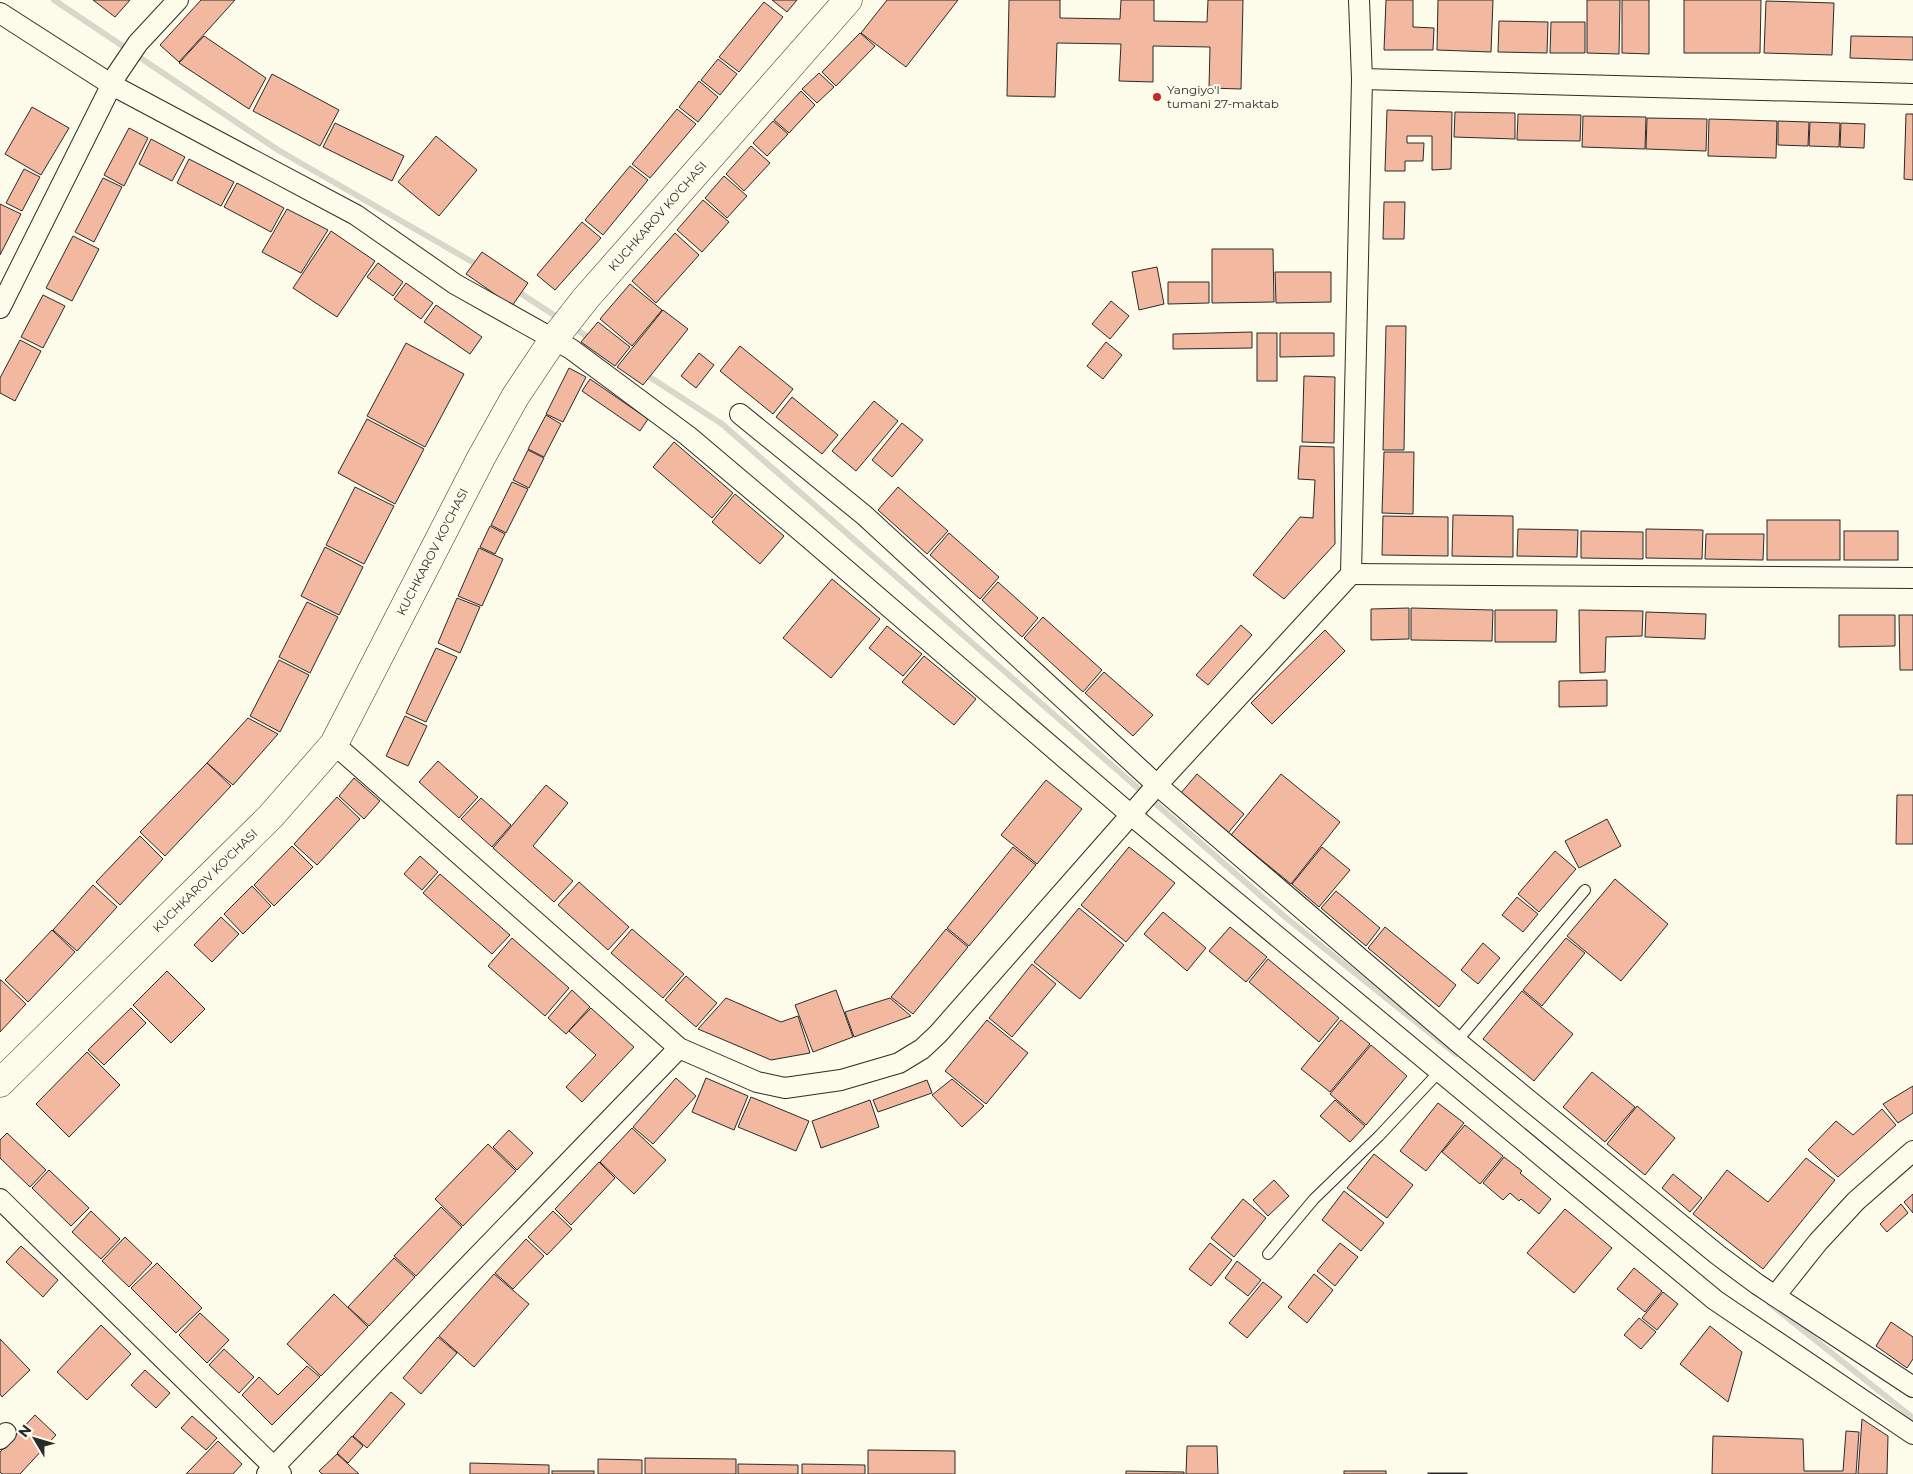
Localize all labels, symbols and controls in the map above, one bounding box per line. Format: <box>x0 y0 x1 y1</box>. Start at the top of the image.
place label: Yangiyo'l tumani 27-maktab <box>1167 82 1279 111</box>
marker: Yangiyo'l tumani 27-maktab <box>1151 91 1163 103</box>
street label: KUCHKAROV KO'CHASI <box>605 158 710 274</box>
street label: KUCHKAROV KO'CHASI <box>393 486 471 618</box>
street label: KUCHKAROV KO'CHASI <box>149 826 260 935</box>
north arrow <box>10 1414 60 1464</box>
text: N <box>14 1421 35 1441</box>

